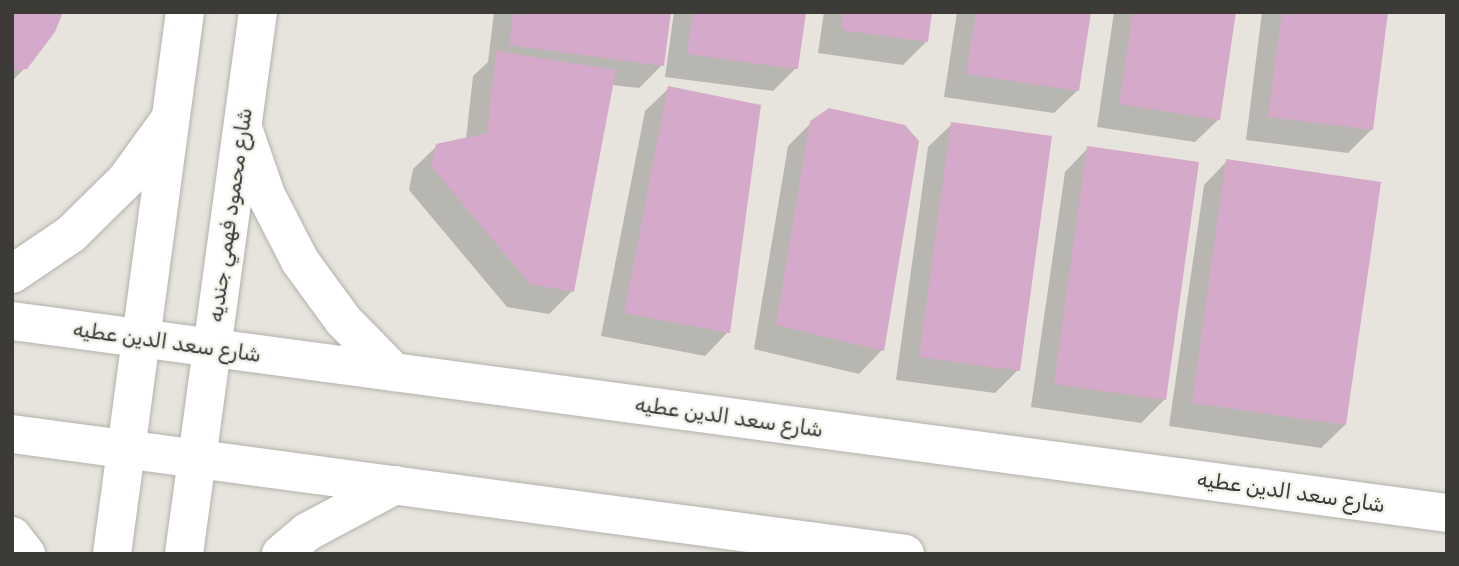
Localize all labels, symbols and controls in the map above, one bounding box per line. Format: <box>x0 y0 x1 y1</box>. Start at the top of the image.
street label: شارع محمود فهمي جنديه <box>202 106 258 324</box>
street label: شارع سعد الدين عطيه <box>71 316 263 368</box>
street label: شارع سعد الدين عطيه <box>633 391 825 443</box>
street label: شارع سعد الدين عطيه <box>1195 466 1387 518</box>

